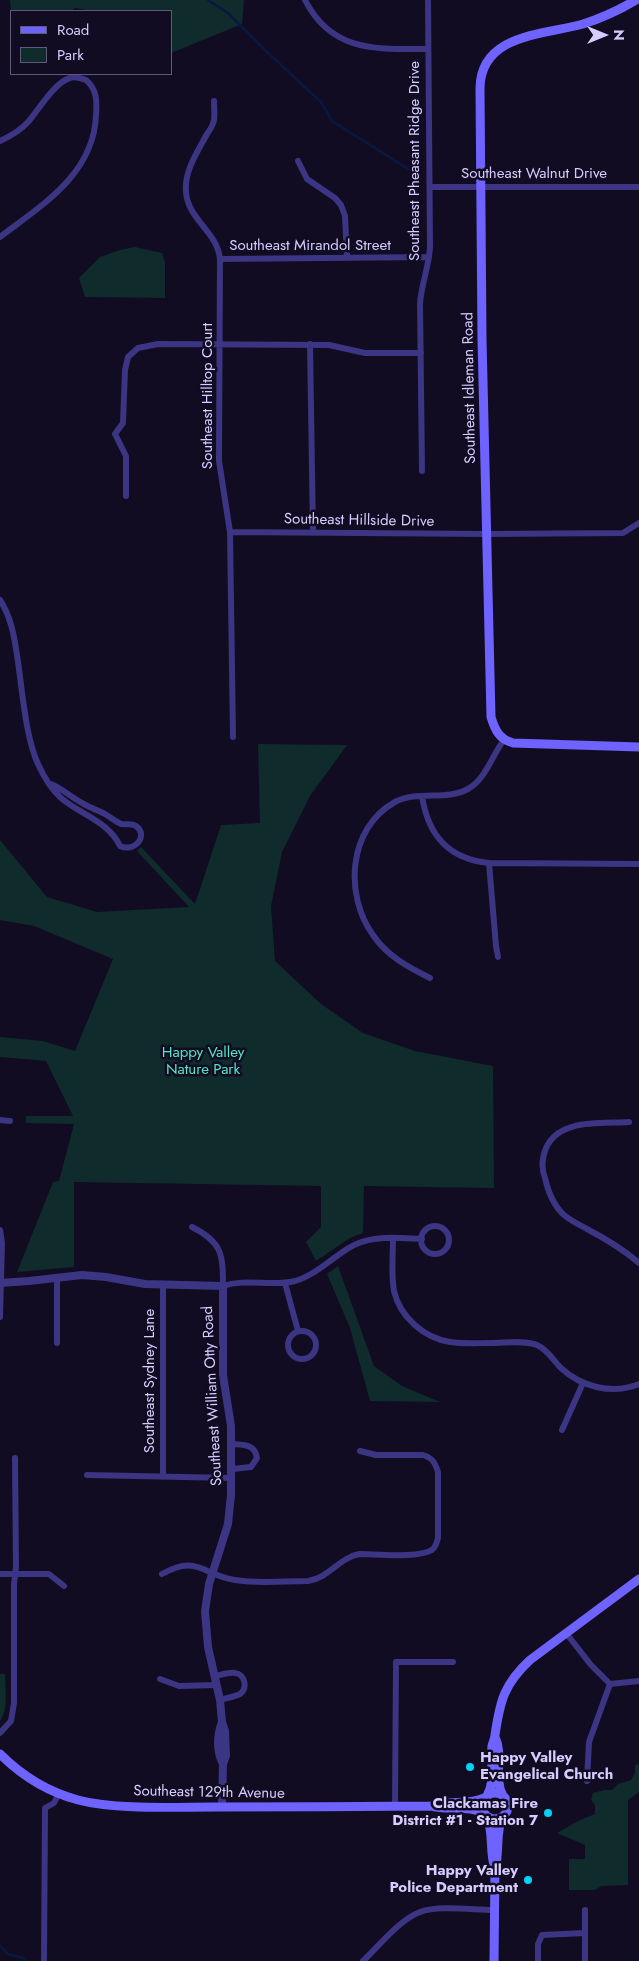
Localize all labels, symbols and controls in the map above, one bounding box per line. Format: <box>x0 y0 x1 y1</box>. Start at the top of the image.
legend <box>10 10 172 75</box>
north arrow <box>579 10 629 60</box>
text: Road <box>57 19 89 41</box>
text: N <box>609 29 629 41</box>
text: Park <box>57 44 84 66</box>
street label: Southeast Pheasant Ridge Drive <box>406 61 424 261</box>
street label: Southeast Walnut Drive <box>461 165 607 183</box>
street label: Southeast Mirandol Street <box>229 237 391 255</box>
street label: Southeast Idleman Road <box>460 312 480 464</box>
street label: Southeast Hilltop Court <box>199 323 217 469</box>
street label: Southeast Hillside Drive <box>284 511 434 531</box>
park label: Happy Valley Nature Park <box>162 1044 244 1079</box>
street label: Southeast William Otty Road <box>199 1305 227 1487</box>
street label: Southeast Sydney Lane <box>141 1309 159 1453</box>
place label: Happy Valley Evangelical Church <box>480 1749 613 1784</box>
marker: Happy Valley Evangelical Church <box>464 1761 476 1773</box>
street label: Southeast 129th Avenue <box>133 1783 285 1803</box>
place label: Clackamas Fire District #1 - Station 7 <box>392 1795 538 1830</box>
marker: Clackamas Fire District #1 - Station 7 <box>542 1807 554 1819</box>
place label: Happy Valley Police Department <box>389 1862 518 1897</box>
marker: Happy Valley Police Department <box>522 1874 534 1886</box>

